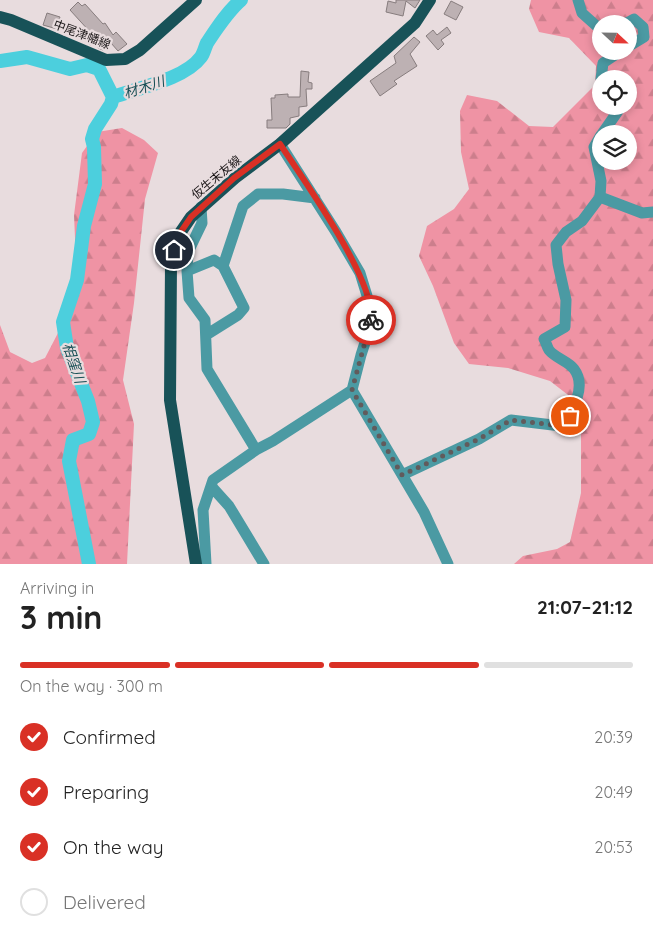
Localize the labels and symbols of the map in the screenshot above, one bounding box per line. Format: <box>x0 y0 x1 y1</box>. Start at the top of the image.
north arrow <box>592 15 638 60</box>
street label: 中尾津幡線 <box>51 16 113 52</box>
water label: 材木川 <box>121 71 169 102</box>
street label: 仮生末友線 <box>188 152 244 202</box>
pin <box>153 229 195 271</box>
courier <box>346 295 396 345</box>
water label: 相窪川 <box>59 340 90 388</box>
pin <box>549 395 591 437</box>

